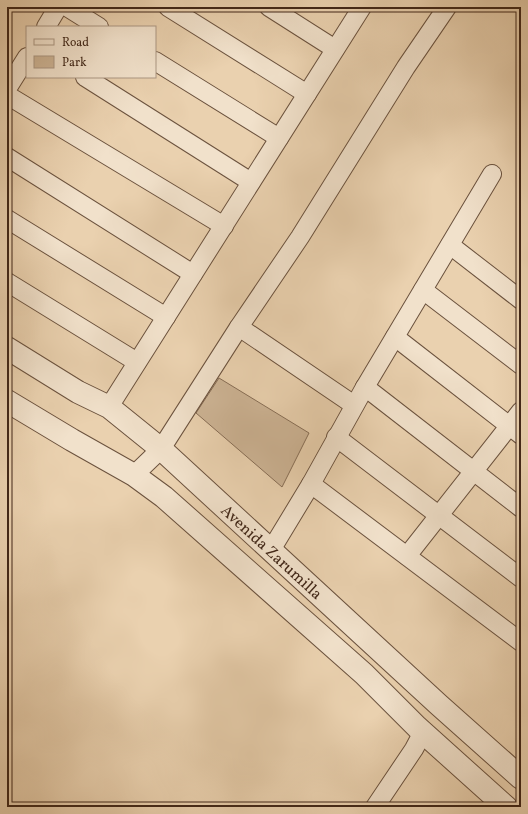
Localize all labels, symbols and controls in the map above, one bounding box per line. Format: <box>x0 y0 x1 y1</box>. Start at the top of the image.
legend <box>26 26 156 78</box>
text: Road <box>62 35 89 51</box>
text: Park <box>62 55 87 71</box>
street label: Avenida Zarumilla <box>215 500 327 605</box>

